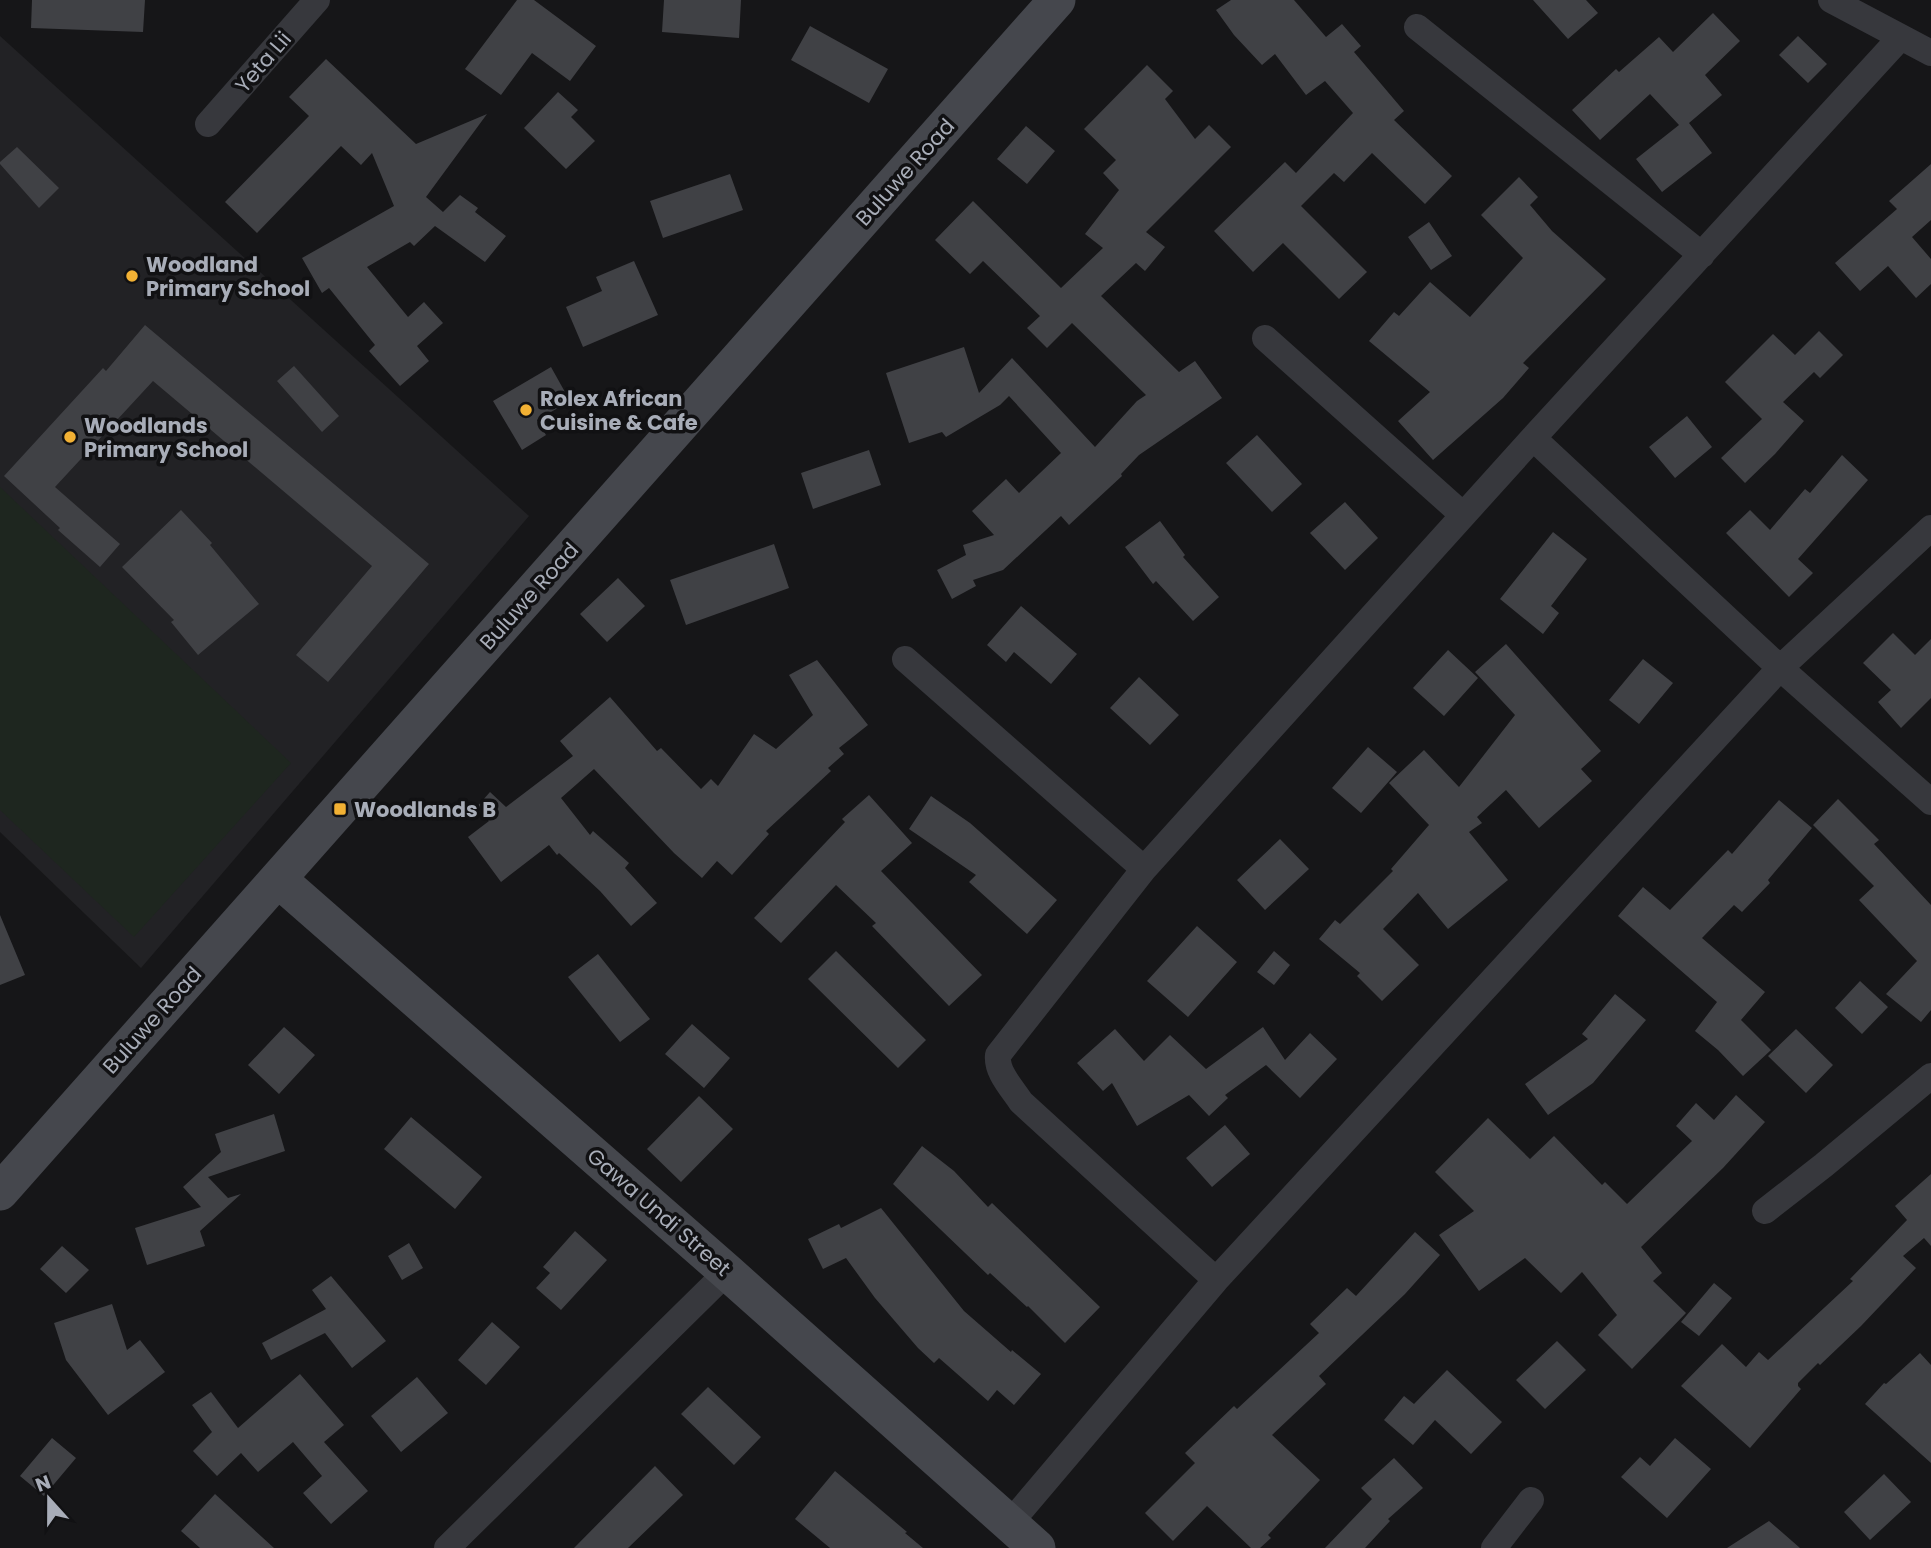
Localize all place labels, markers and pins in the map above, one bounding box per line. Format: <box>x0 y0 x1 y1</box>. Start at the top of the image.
place label: Woodland Primary School <box>146 250 310 303</box>
marker: Woodland Primary School <box>124 268 140 284</box>
place label: Rolex African Cuisine & Cafe <box>540 384 698 437</box>
marker: Rolex African Cuisine & Cafe <box>518 402 534 418</box>
place label: Woodlands Primary School <box>84 411 248 464</box>
marker: Woodlands Primary School <box>62 429 78 445</box>
place label: Woodlands B <box>354 795 496 824</box>
marker: Woodlands B <box>332 801 348 817</box>

